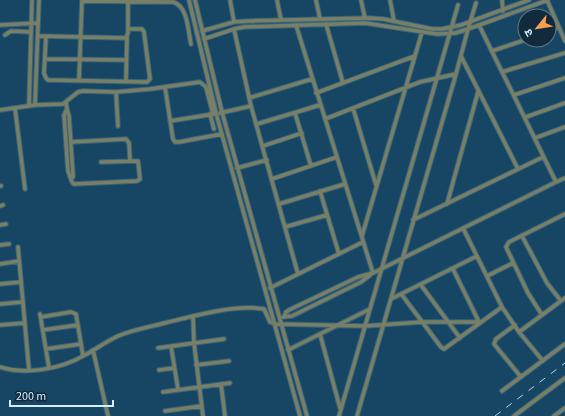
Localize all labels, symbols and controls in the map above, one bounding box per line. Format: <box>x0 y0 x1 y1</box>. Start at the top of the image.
north arrow <box>517 8 557 48</box>
text: उ <box>520 26 537 39</box>
scale bar <box>10 382 113 408</box>
text: 200 m <box>16 388 46 405</box>

